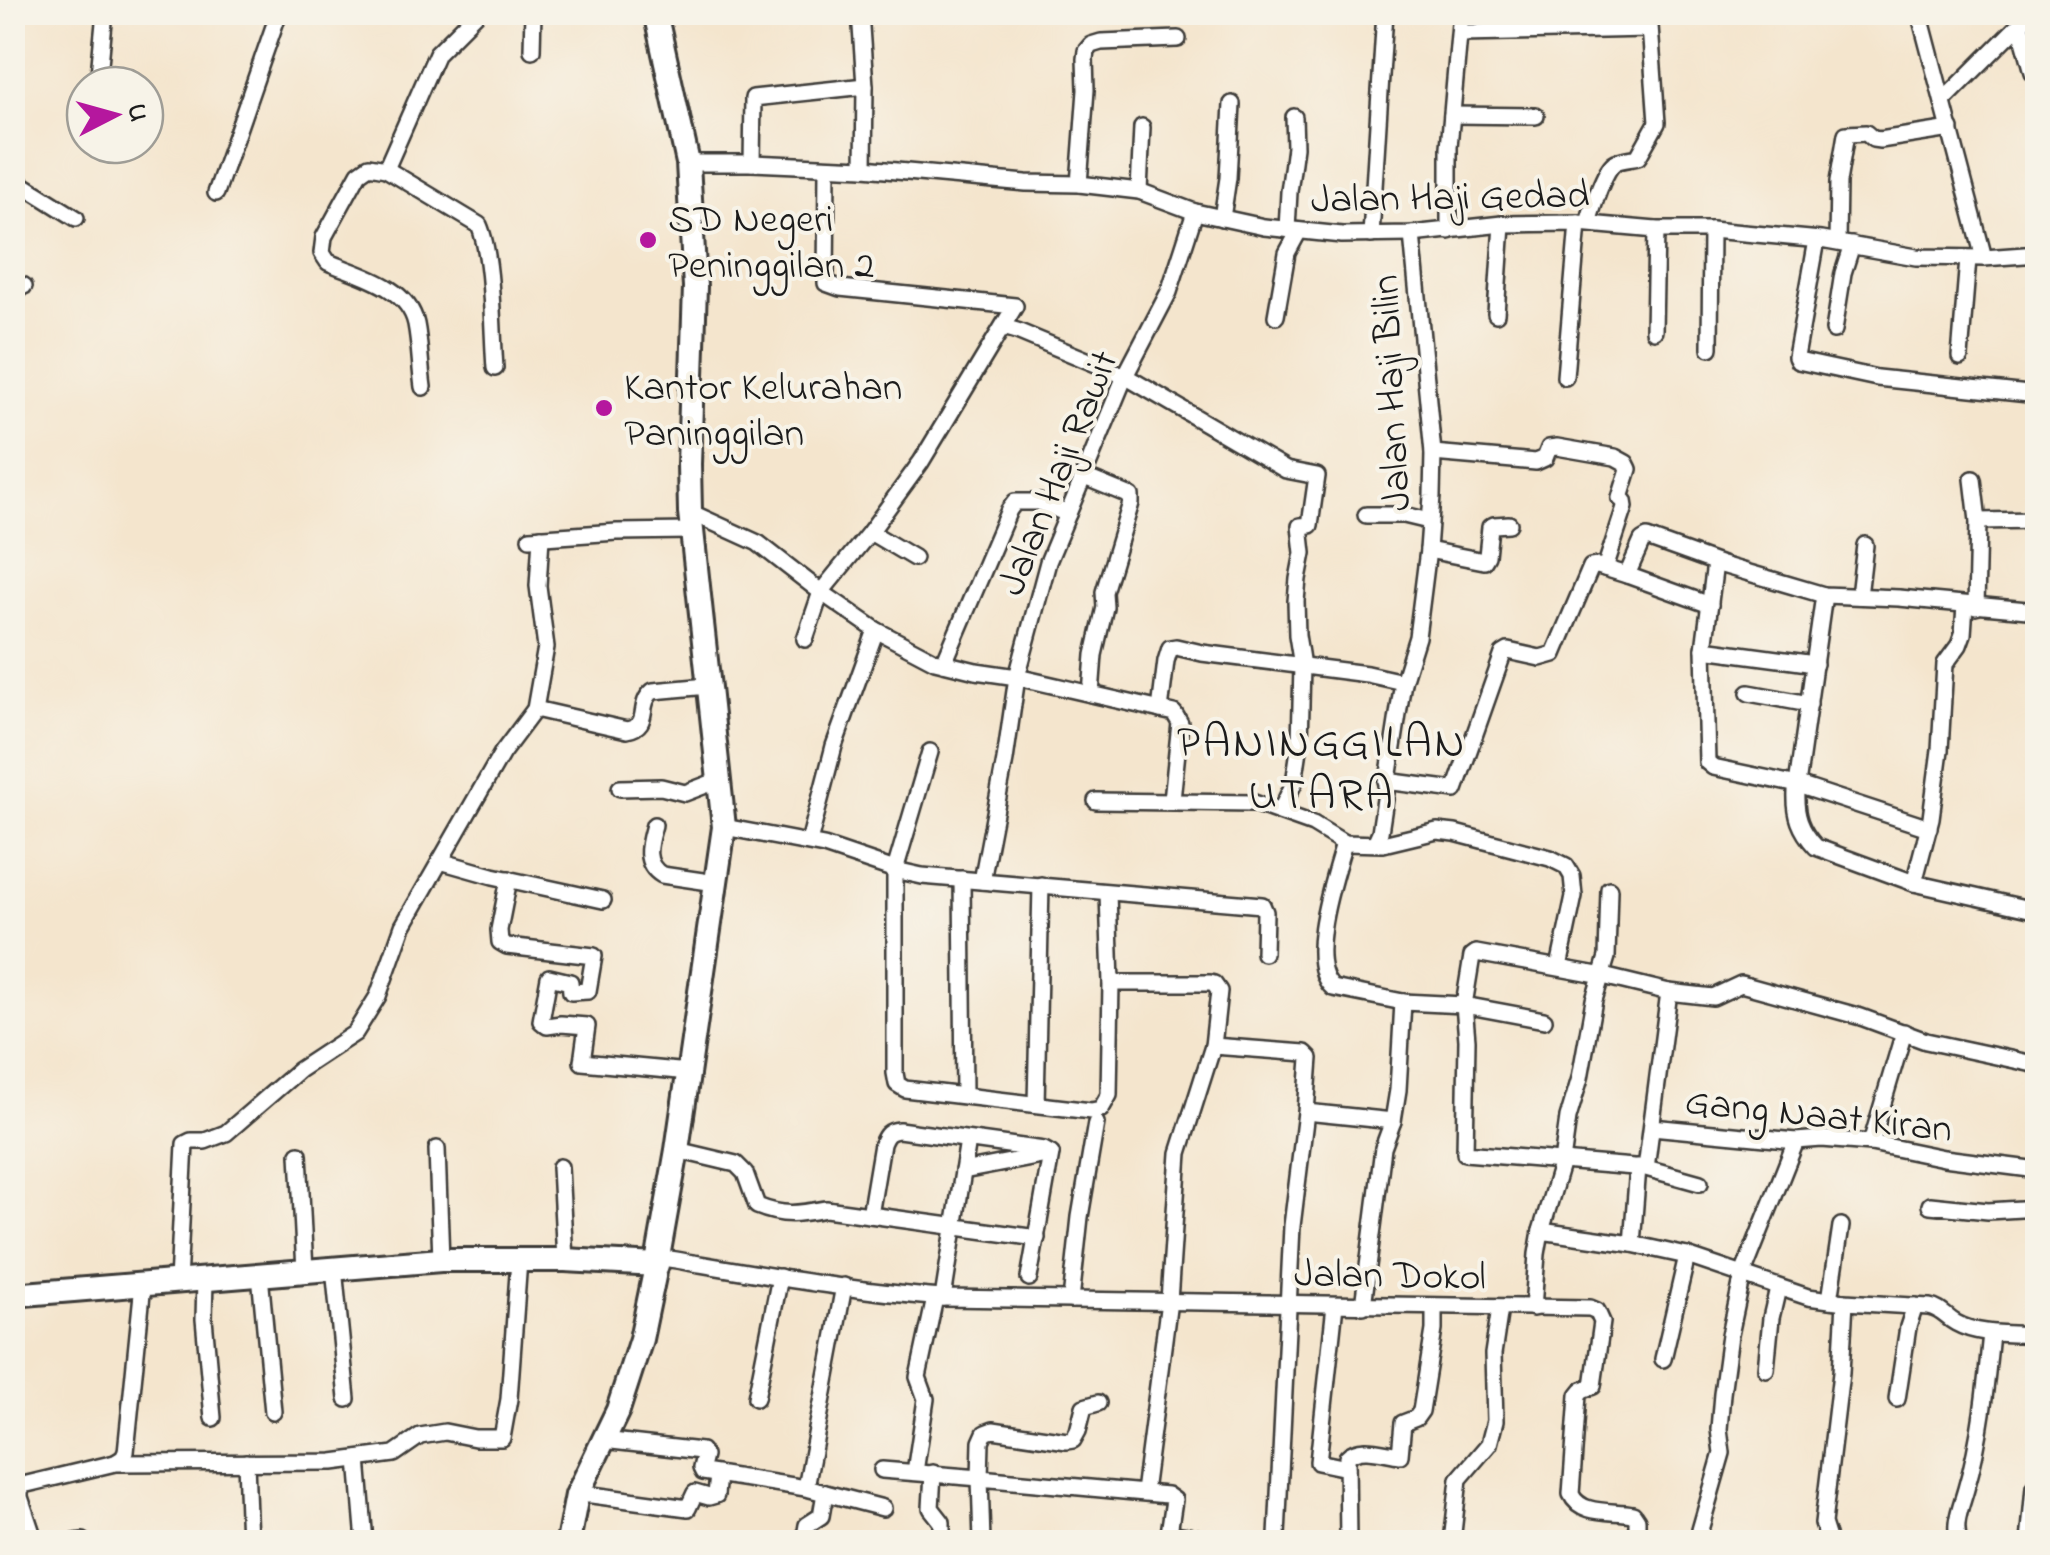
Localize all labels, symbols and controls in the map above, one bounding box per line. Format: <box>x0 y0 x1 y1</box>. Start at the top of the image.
north arrow <box>65 65 165 165</box>
text: U <box>115 102 158 124</box>
street label: Jalan Haji Gedad <box>1310 168 1590 231</box>
place label: SD Negeri Peninggilan 2 <box>668 192 874 297</box>
marker: SD Negeri Peninggilan 2 <box>637 229 659 251</box>
street label: Jalan Haji Bilin <box>1358 273 1429 513</box>
street label: Jalan Haji Rawit <box>984 342 1136 605</box>
place label: Kantor Kelurahan Paninggilan <box>624 360 902 465</box>
marker: Kantor Kelurahan Paninggilan <box>593 397 615 419</box>
district label: PANINGGILAN UTARA <box>1177 712 1467 830</box>
street label: Gang Naat Kiran <box>1682 1074 1955 1161</box>
street label: Jalan Dokol <box>1293 1246 1486 1309</box>

